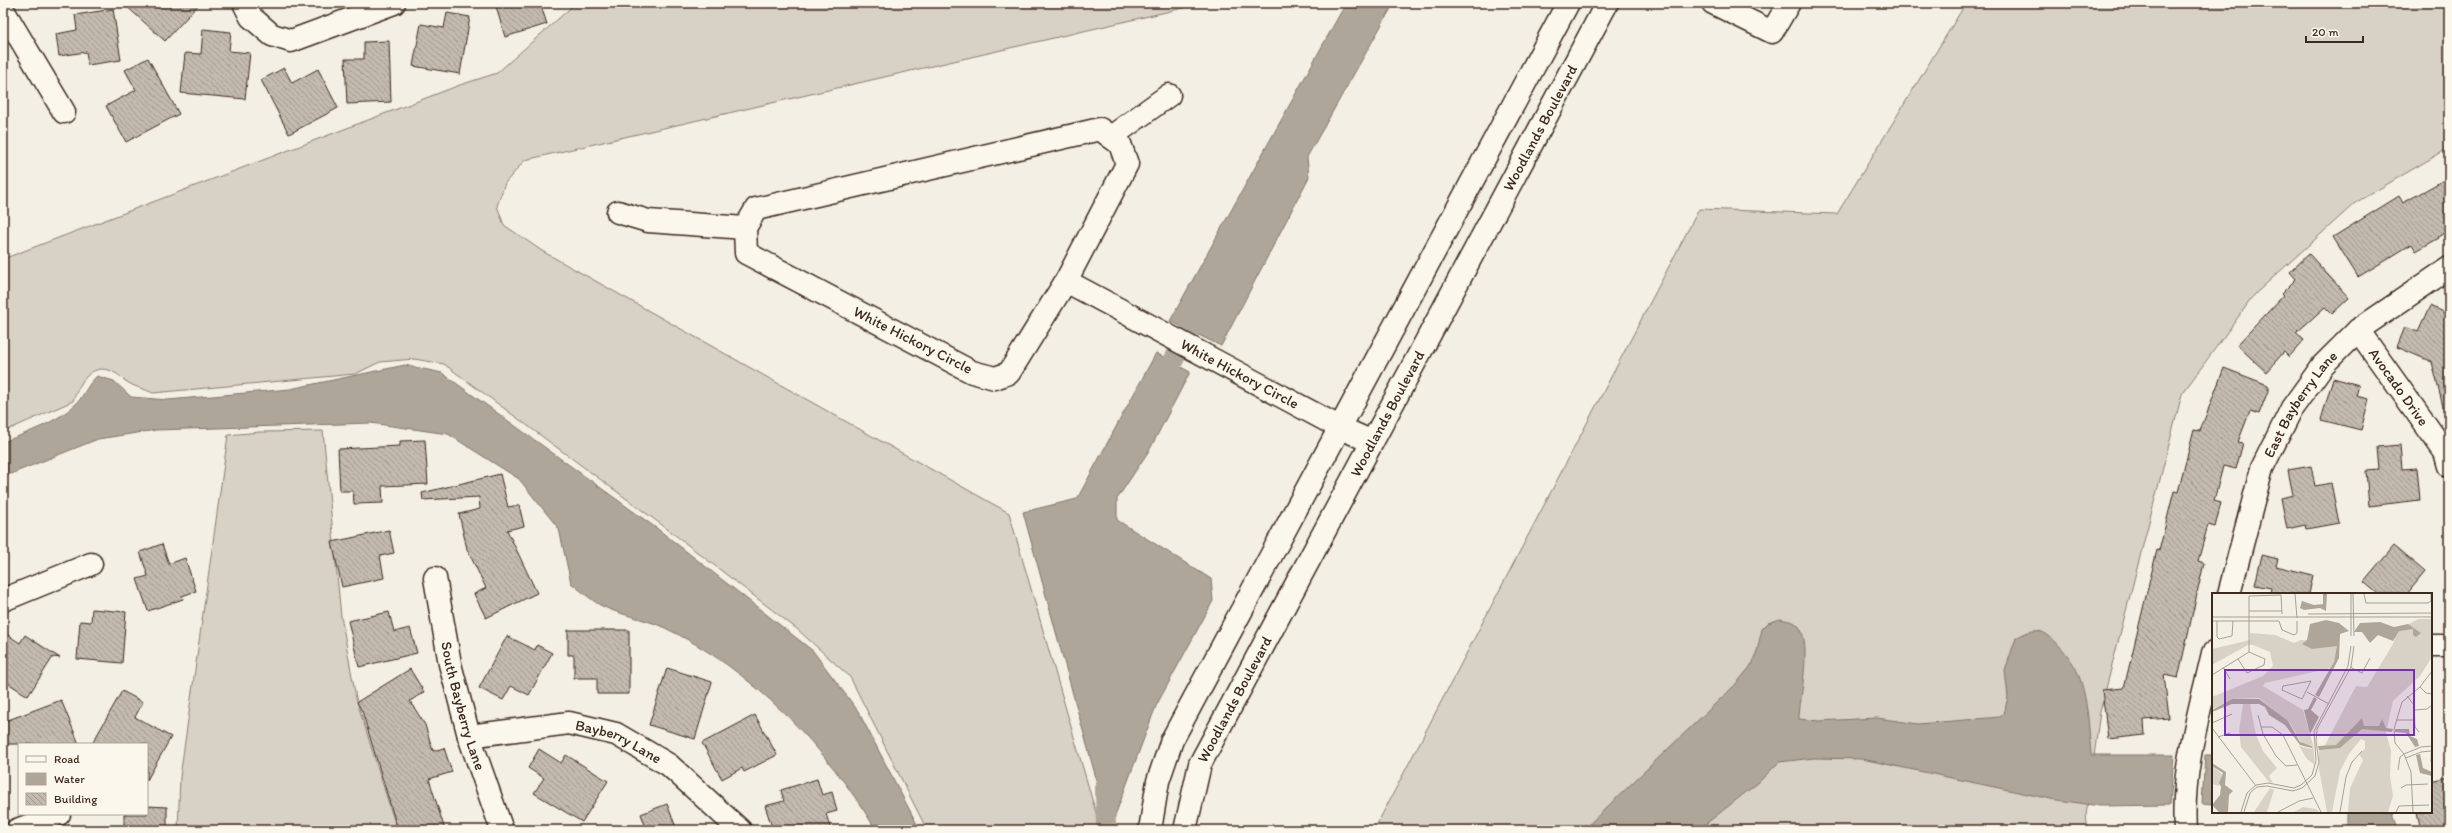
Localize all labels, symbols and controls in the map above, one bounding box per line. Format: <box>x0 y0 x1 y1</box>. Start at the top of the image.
scale bar <box>2306 18 2363 44</box>
text: 20 m <box>2312 25 2339 39</box>
street label: Woodlands Boulevard <box>1499 62 1581 194</box>
street label: White Hickory Circle <box>850 302 976 378</box>
street label: White Hickory Circle <box>1178 335 1302 413</box>
street label: Avocado Drive <box>2365 345 2432 429</box>
street label: Woodlands Boulevard <box>1346 347 1428 480</box>
street label: East Bayberry Lane <box>2260 347 2341 460</box>
inset map <box>2212 593 2432 813</box>
street label: Woodlands Boulevard <box>1194 633 1276 766</box>
street label: South Bayberry Lane <box>437 640 489 773</box>
street label: Bayberry Lane <box>574 716 665 768</box>
legend <box>18 743 148 815</box>
text: Road <box>54 752 80 766</box>
text: Water <box>54 772 85 786</box>
text: Building <box>54 792 98 806</box>

